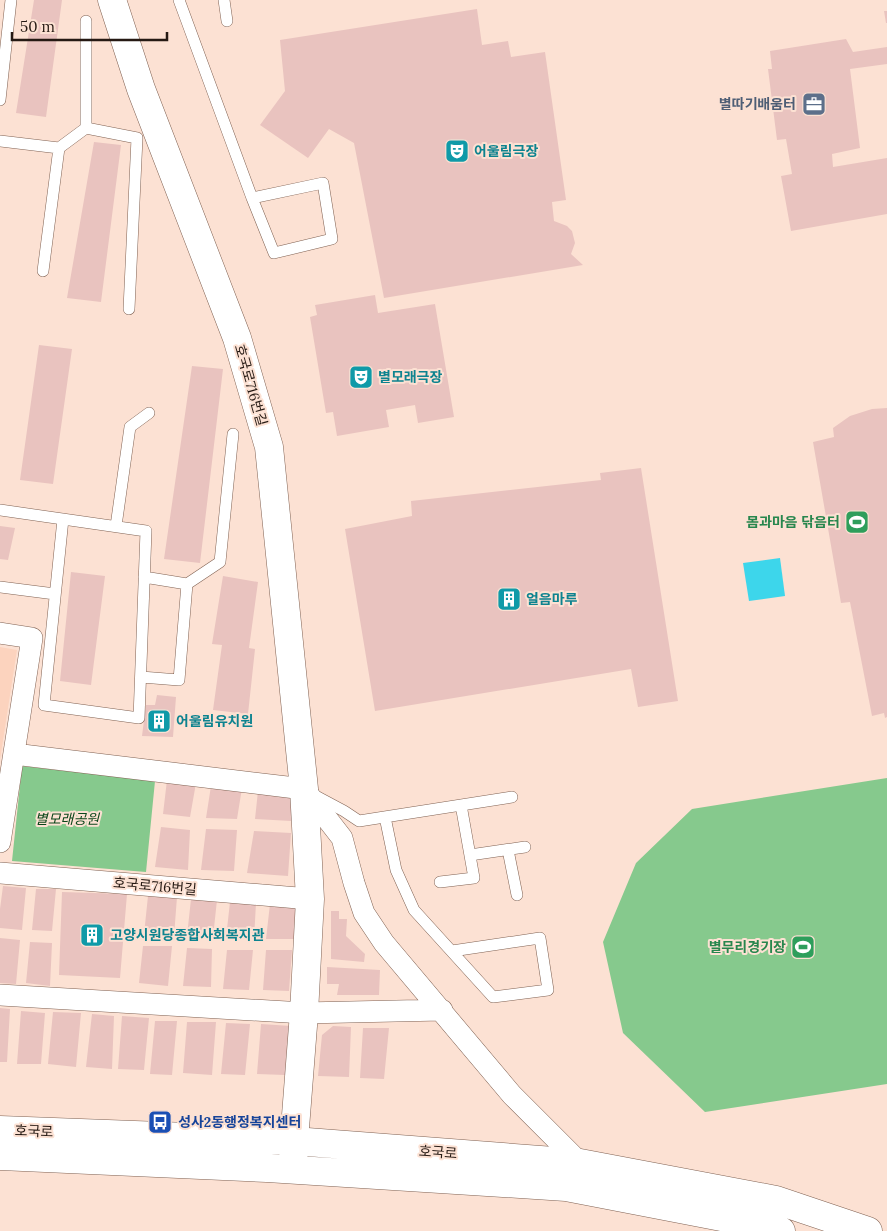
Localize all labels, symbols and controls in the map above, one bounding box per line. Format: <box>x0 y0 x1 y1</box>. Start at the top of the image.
scale bar <box>12 10 168 42</box>
text: 50 m <box>20 17 55 36</box>
office icon: 별따기배움터 <box>801 91 827 117</box>
place label: 별따기배움터 <box>719 95 796 113</box>
theatre icon: 어울림극장 <box>444 138 470 164</box>
place label: 어울림극장 <box>474 142 539 160</box>
street label: 호국로716번길 <box>231 342 271 428</box>
theatre icon: 별모래극장 <box>348 364 374 390</box>
place label: 별모래극장 <box>378 368 443 386</box>
sports icon: 몸과마음 닦음터 <box>844 509 870 535</box>
place label: 몸과마음 닦음터 <box>746 513 840 531</box>
building icon: 얼음마루 <box>496 586 522 612</box>
place label: 얼음마루 <box>526 590 578 608</box>
building icon: 어울림유치원 <box>146 708 172 734</box>
place label: 어울림유치원 <box>176 712 253 730</box>
park label: 별모래공원 <box>35 810 100 828</box>
street label: 호국로716번길 <box>112 873 198 899</box>
building icon: 고양시원당종합사회복지관 <box>79 922 105 948</box>
place label: 고양시원당종합사회복지관 <box>110 926 265 944</box>
sports icon: 별무리경기장 <box>790 934 816 960</box>
place label: 별무리경기장 <box>709 938 786 956</box>
bus stop icon: 성사2동행정복지센터 <box>147 1109 173 1135</box>
place label: 성사2동행정복지센터 <box>178 1113 301 1131</box>
street label: 호국로 <box>14 1121 54 1141</box>
street label: 호국로 <box>418 1142 458 1162</box>

